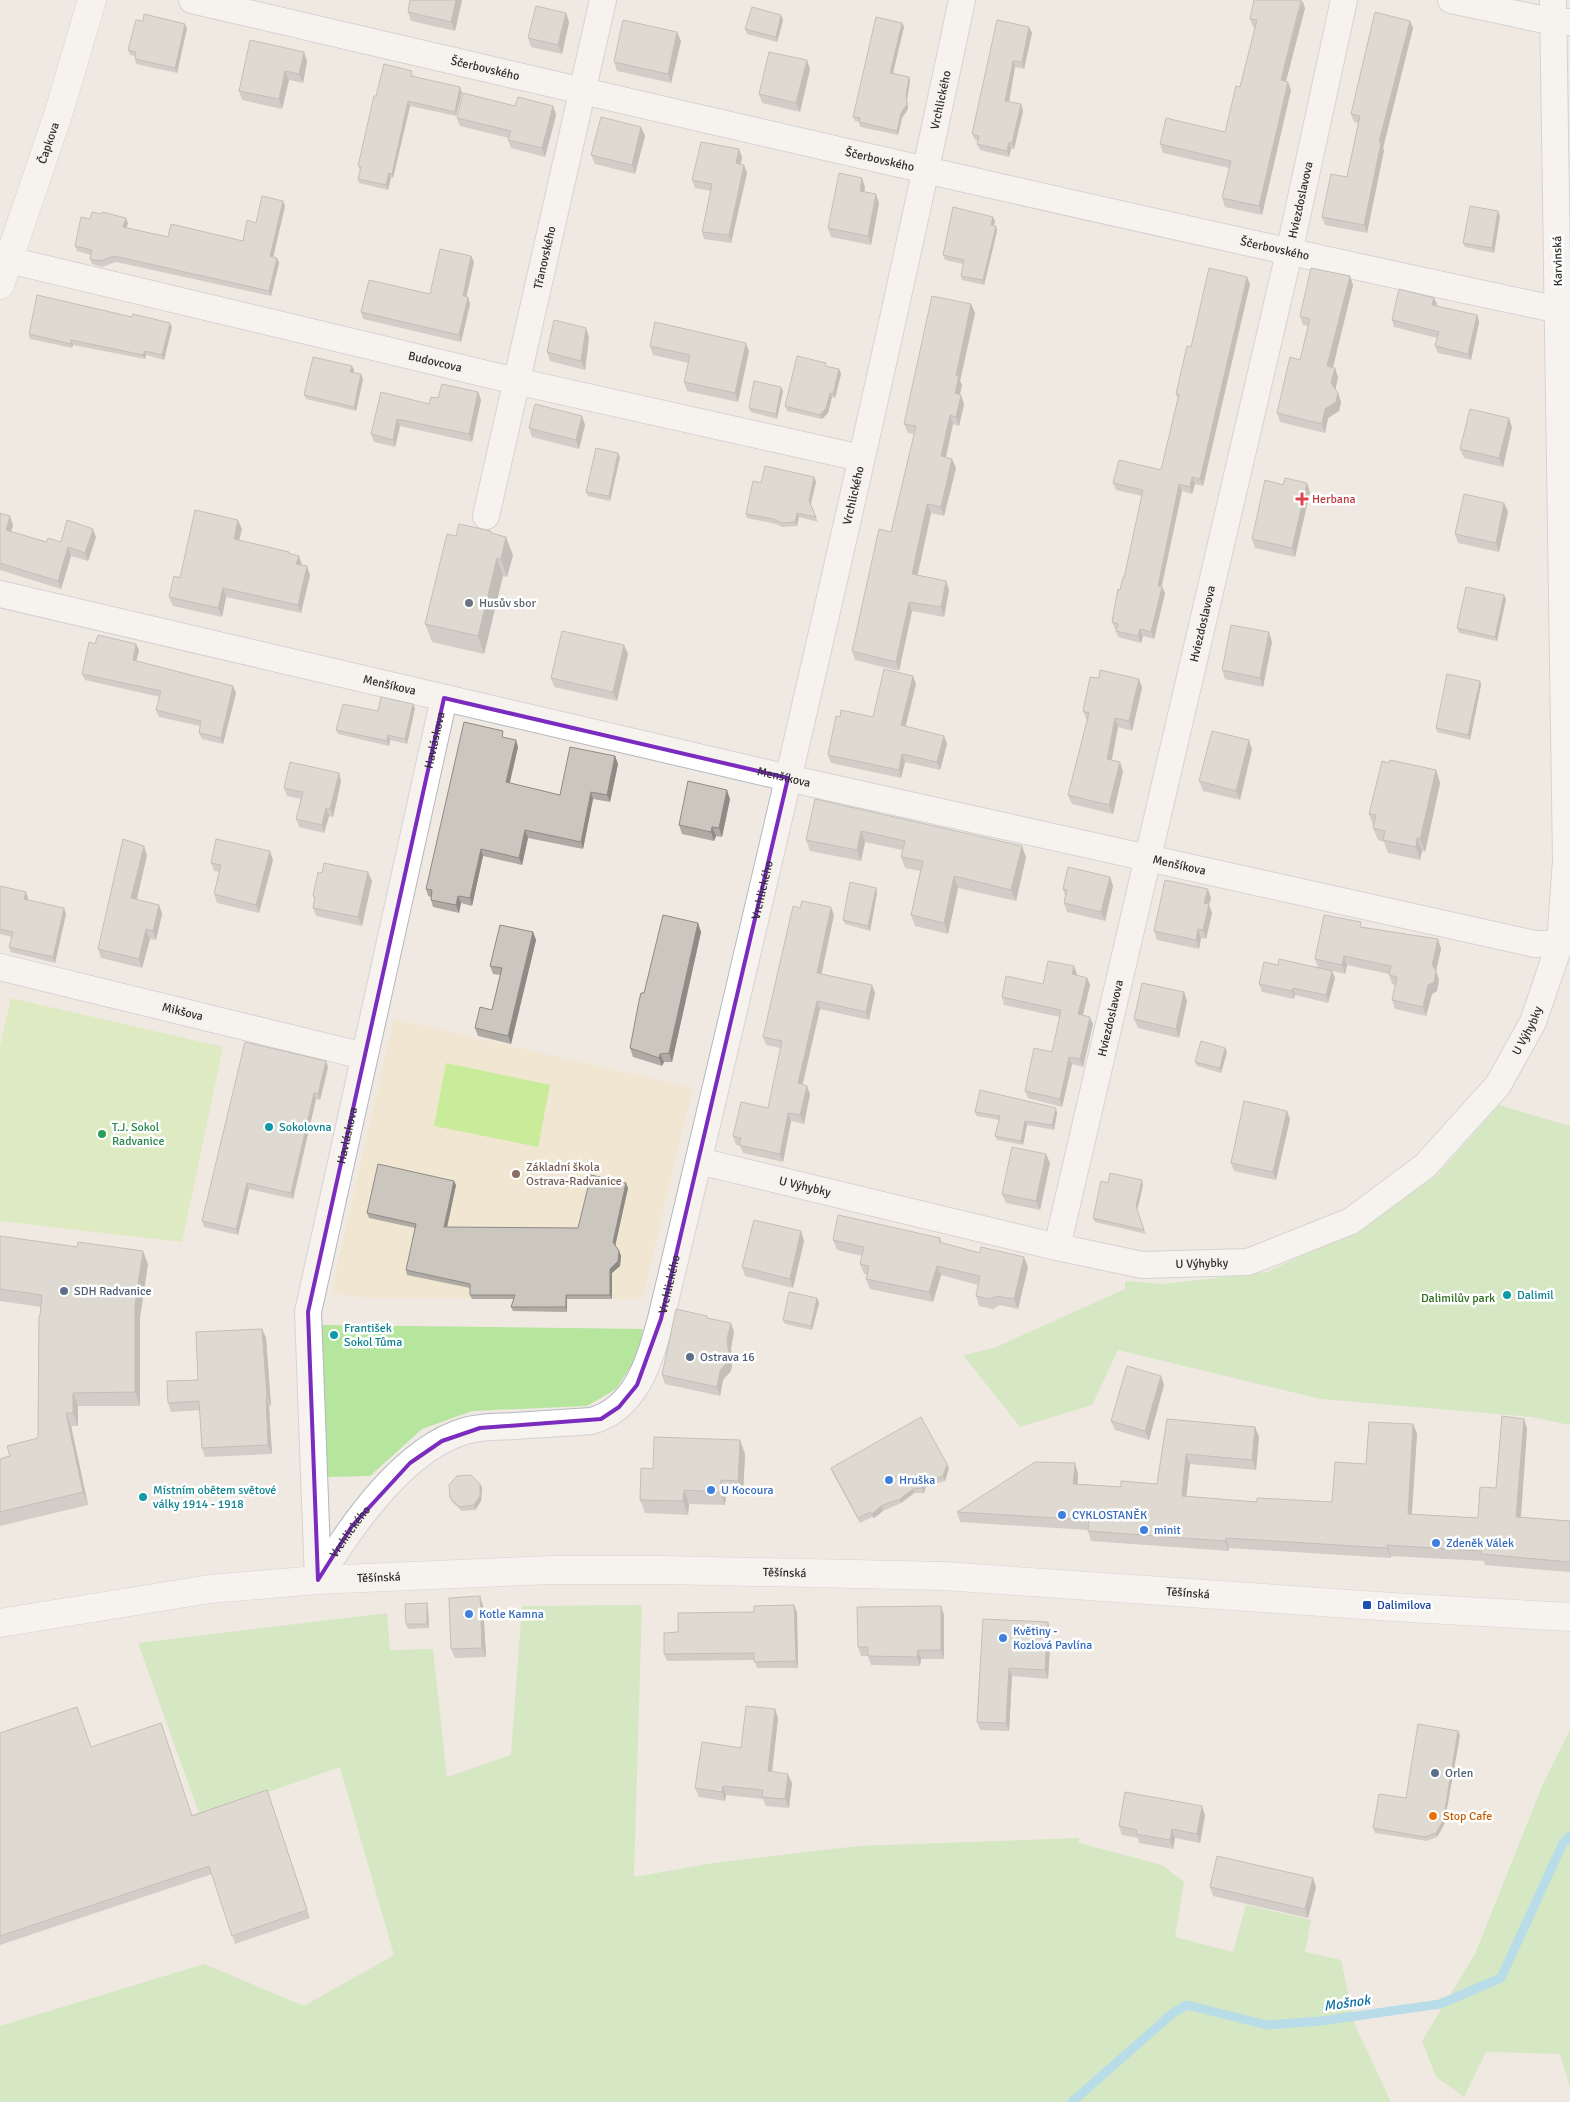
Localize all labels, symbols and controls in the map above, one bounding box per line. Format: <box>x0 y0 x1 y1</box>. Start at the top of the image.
street label: Ščerbovského <box>449 53 521 84</box>
street label: Vrchlického <box>927 69 954 131</box>
street label: Čapkova <box>34 120 62 166</box>
street label: Ščerbovského <box>844 144 916 175</box>
street label: Hviezdoslavova <box>1285 160 1316 240</box>
street label: Třanovského <box>530 225 559 291</box>
street label: Ščerbovského <box>1239 234 1311 263</box>
street label: Karvinská <box>1550 236 1566 286</box>
street label: Budovcova <box>407 348 463 375</box>
street label: Vrchlického <box>839 464 867 526</box>
place label: Herbana <box>1312 492 1356 507</box>
marker: Herbana <box>1296 493 1308 505</box>
street label: Hviezdoslavova <box>1186 584 1219 664</box>
place label: Husův sbor <box>479 596 536 611</box>
marker: Husův sbor <box>463 597 475 609</box>
street label: Menšíkova <box>361 671 418 698</box>
street label: Havláskova <box>421 710 448 770</box>
street label: Menšíkova <box>756 764 812 790</box>
street label: Menšíkova <box>1151 852 1207 878</box>
street label: Vrchlického <box>748 859 776 921</box>
street label: Hviezdoslavova <box>1094 978 1127 1058</box>
street label: Mikšova <box>160 999 205 1024</box>
street label: U Výhybky <box>1509 1004 1545 1058</box>
street label: Havláskova <box>334 1106 361 1165</box>
place label: T.J. Sokol Radvanice <box>112 1120 164 1149</box>
place label: Sokolovna <box>279 1120 332 1135</box>
marker: Sokolovna <box>263 1121 275 1133</box>
marker: T.J. Sokol Radvanice <box>96 1128 108 1140</box>
place label: Základní škola Ostrava-Radvanice <box>526 1160 622 1189</box>
marker: Základní škola Ostrava-Radvanice <box>510 1168 522 1180</box>
street label: U Výhybky <box>777 1173 833 1200</box>
street label: Vrchlického <box>655 1253 683 1315</box>
street label: U Výhybky <box>1175 1255 1229 1272</box>
place label: SDH Radvanice <box>74 1284 152 1299</box>
marker: SDH Radvanice <box>58 1285 70 1297</box>
place label: Dalimil <box>1517 1288 1554 1303</box>
marker: Dalimil <box>1501 1289 1513 1301</box>
park label: Dalimilův park <box>1421 1291 1495 1306</box>
place label: František Sokol Tůma <box>344 1321 402 1350</box>
marker: František Sokol Tůma <box>328 1329 340 1341</box>
place label: Ostrava 16 <box>700 1350 755 1365</box>
marker: Ostrava 16 <box>684 1351 696 1363</box>
place label: Hruška <box>899 1473 935 1488</box>
marker: Hruška <box>883 1474 895 1486</box>
place label: Místním obětem světové války 1914 - 1918 <box>153 1483 276 1512</box>
place label: U Kocoura <box>721 1483 774 1498</box>
marker: U Kocoura <box>705 1484 717 1496</box>
marker: Místním obětem světové války 1914 - 1918 <box>137 1491 149 1503</box>
street label: Vrchlického <box>326 1503 374 1560</box>
place label: CYKLOSTANĚK <box>1072 1508 1147 1523</box>
marker: CYKLOSTANĚK <box>1056 1509 1068 1521</box>
place label: minit <box>1154 1523 1181 1538</box>
marker: minit <box>1138 1524 1150 1536</box>
place label: Zdeněk Válek <box>1446 1536 1514 1551</box>
marker: Zdeněk Válek <box>1430 1537 1442 1549</box>
street label: Těšínská <box>763 1565 807 1581</box>
street label: Těšínská <box>357 1569 401 1586</box>
street label: Těšínská <box>1166 1584 1210 1602</box>
place label: Dalimilova <box>1377 1598 1431 1613</box>
marker: Dalimilova <box>1361 1599 1373 1611</box>
place label: Kotle Kamna <box>479 1607 544 1622</box>
marker: Kotle Kamna <box>463 1608 475 1620</box>
place label: Květiny - Kozlová Pavlína <box>1013 1624 1092 1653</box>
marker: Květiny - Kozlová Pavlína <box>997 1632 1009 1644</box>
place label: Orlen <box>1445 1766 1473 1781</box>
marker: Orlen <box>1429 1767 1441 1779</box>
place label: Stop Cafe <box>1443 1809 1492 1824</box>
marker: Stop Cafe <box>1427 1810 1439 1822</box>
water label: Mošnok <box>1323 1991 1373 2015</box>

